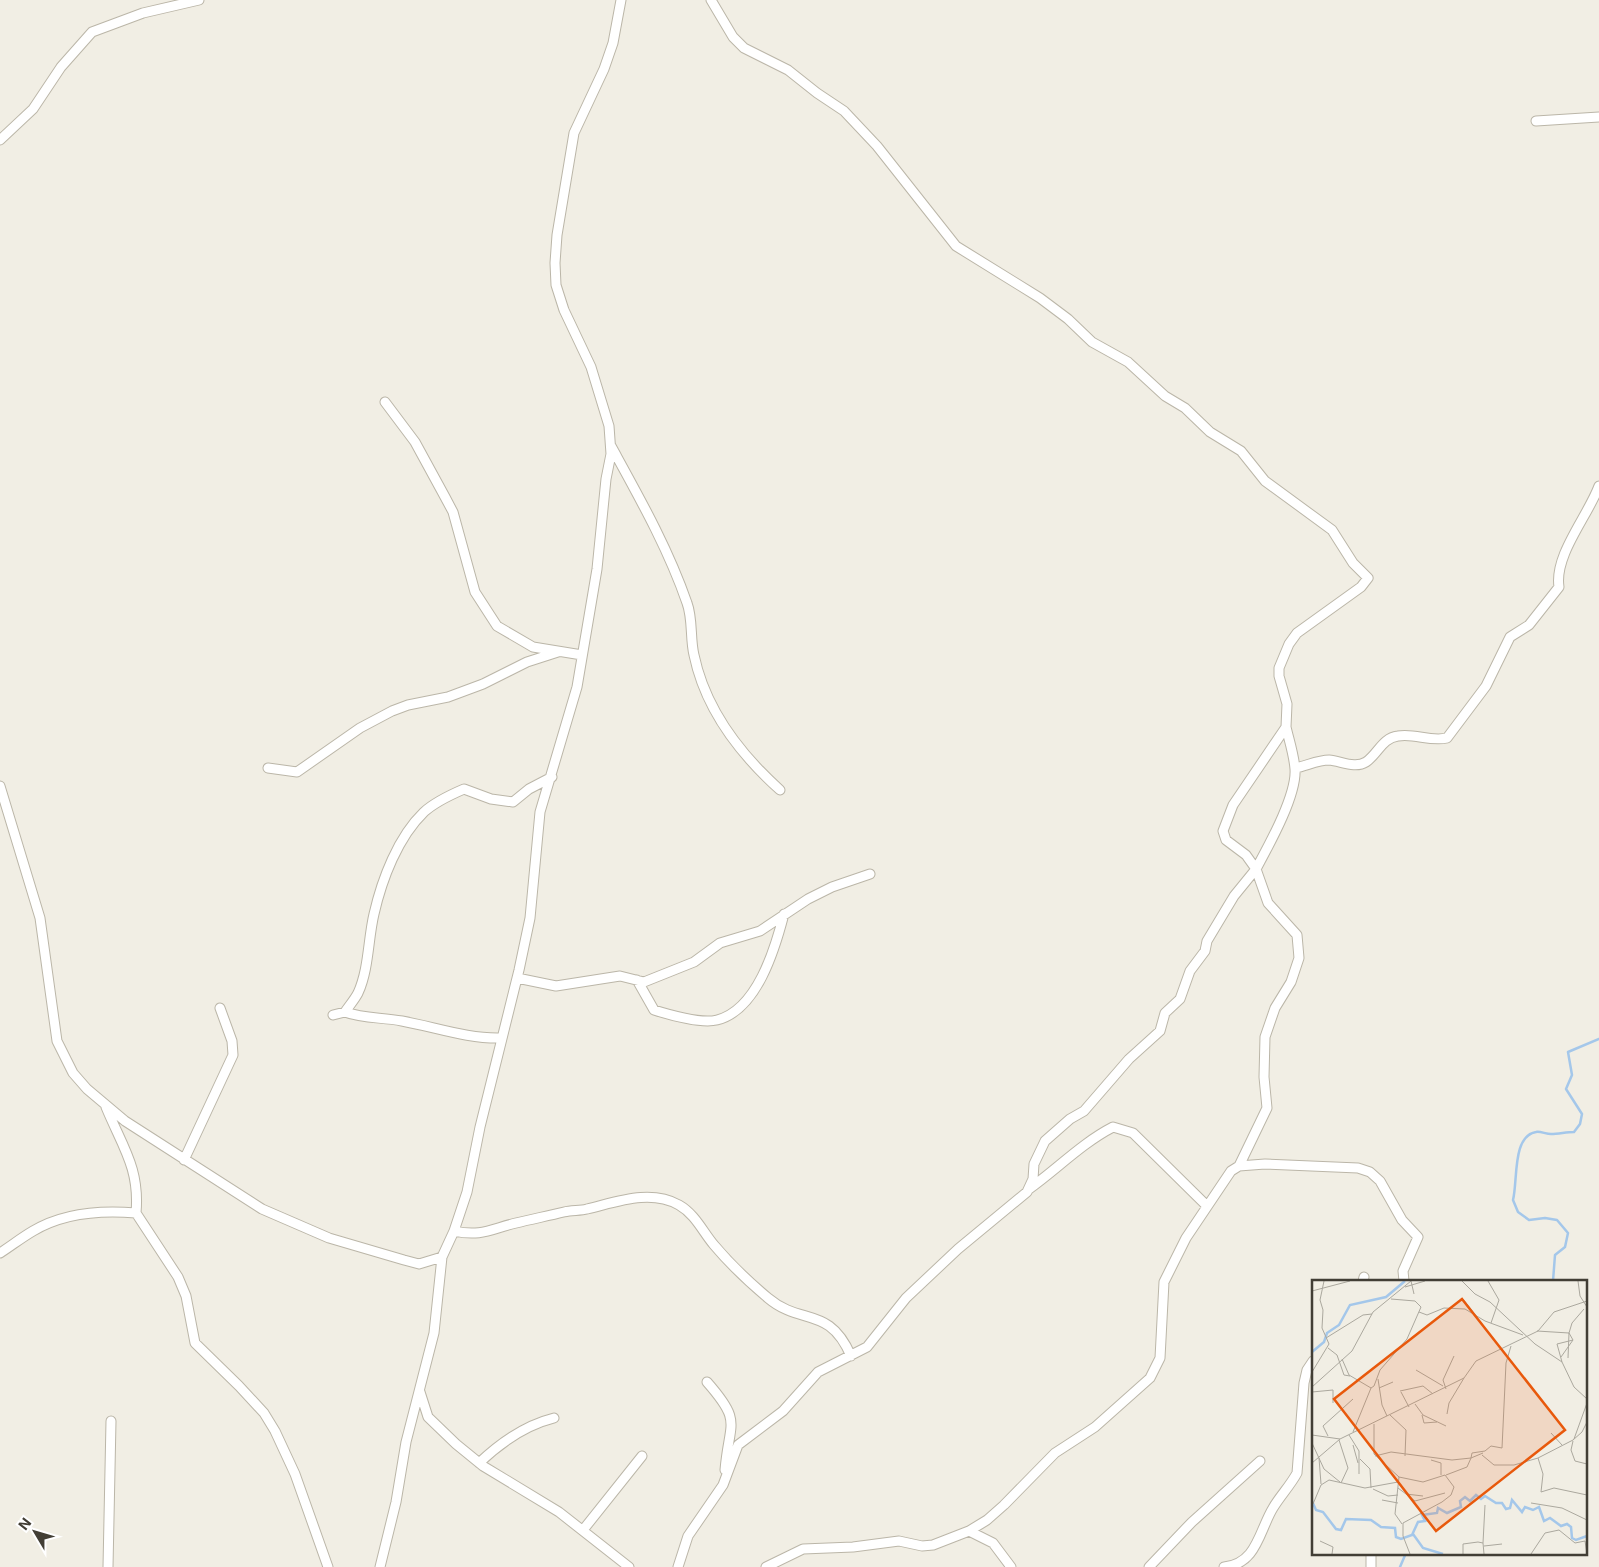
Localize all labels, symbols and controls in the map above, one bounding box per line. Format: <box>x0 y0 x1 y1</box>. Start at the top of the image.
inset map <box>1312 1280 1586 1554</box>
north arrow <box>10 1507 60 1557</box>
text: N <box>14 1514 34 1533</box>

